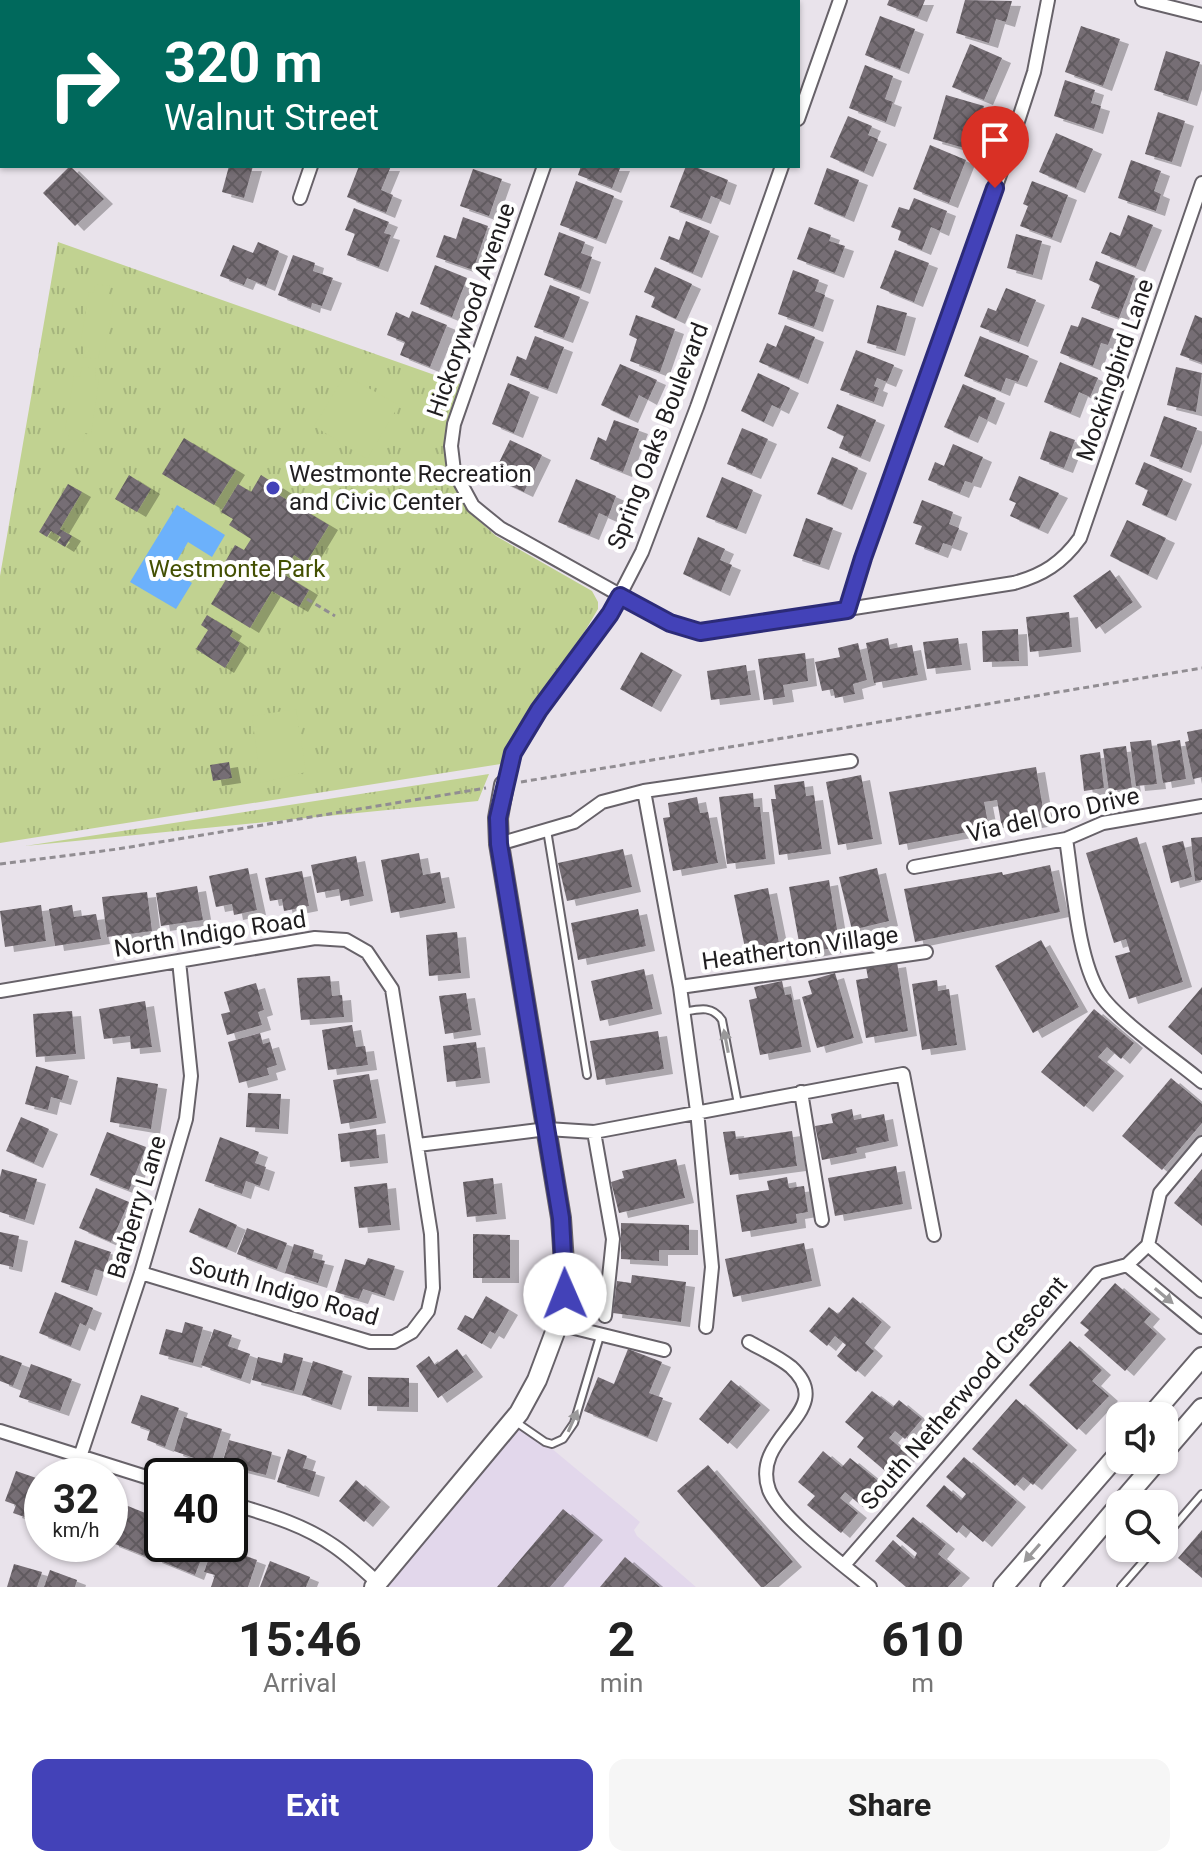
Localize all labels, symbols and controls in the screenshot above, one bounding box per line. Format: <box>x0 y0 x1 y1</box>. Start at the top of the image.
text: 320 m <box>164 30 323 96</box>
icon: right <box>32 32 136 136</box>
text: Walnut Street <box>164 97 379 139</box>
pin <box>961 106 1029 188</box>
icon: arrive <box>973 118 1017 162</box>
street label: Hickorywood Avenue <box>421 199 521 421</box>
street label: Mockingbird Lane <box>1071 275 1159 465</box>
street label: Spring Oaks Boulevard <box>602 319 714 553</box>
place label: Westmonte Recreation and Civic Center <box>289 460 532 516</box>
marker: Westmonte Recreation and Civic Center <box>264 479 282 497</box>
park label: Westmonte Park <box>149 555 326 583</box>
street label: Via del Oro Drive <box>964 782 1142 848</box>
street label: North Indigo Road <box>112 905 308 963</box>
street label: Heatherton Village <box>700 920 900 976</box>
one-way arrow <box>719 1028 732 1053</box>
street label: Barberry Lane <box>102 1132 172 1282</box>
street label: South Indigo Road <box>186 1251 382 1331</box>
position arrow <box>523 1252 607 1336</box>
street label: South Netherwood Crescent <box>855 1270 1073 1515</box>
one-way arrow <box>1154 1287 1174 1304</box>
map controls <box>1106 1402 1178 1562</box>
button: sound <box>1106 1402 1178 1474</box>
one-way arrow <box>566 1410 579 1433</box>
speed limit sign: 40 <box>144 1458 248 1562</box>
text: 32 <box>53 1476 99 1523</box>
button: search <box>1106 1490 1178 1562</box>
text: km/h <box>53 1518 99 1542</box>
one-way arrow <box>1024 1544 1042 1563</box>
text: 15:46 <box>238 1611 362 1668</box>
text: 2 <box>608 1611 635 1668</box>
text: 610 <box>881 1611 964 1668</box>
text: Arrival <box>263 1668 337 1698</box>
text: min <box>600 1668 643 1698</box>
text: m <box>911 1668 934 1698</box>
button: Exit <box>32 1759 593 1851</box>
button: Share <box>609 1759 1170 1851</box>

